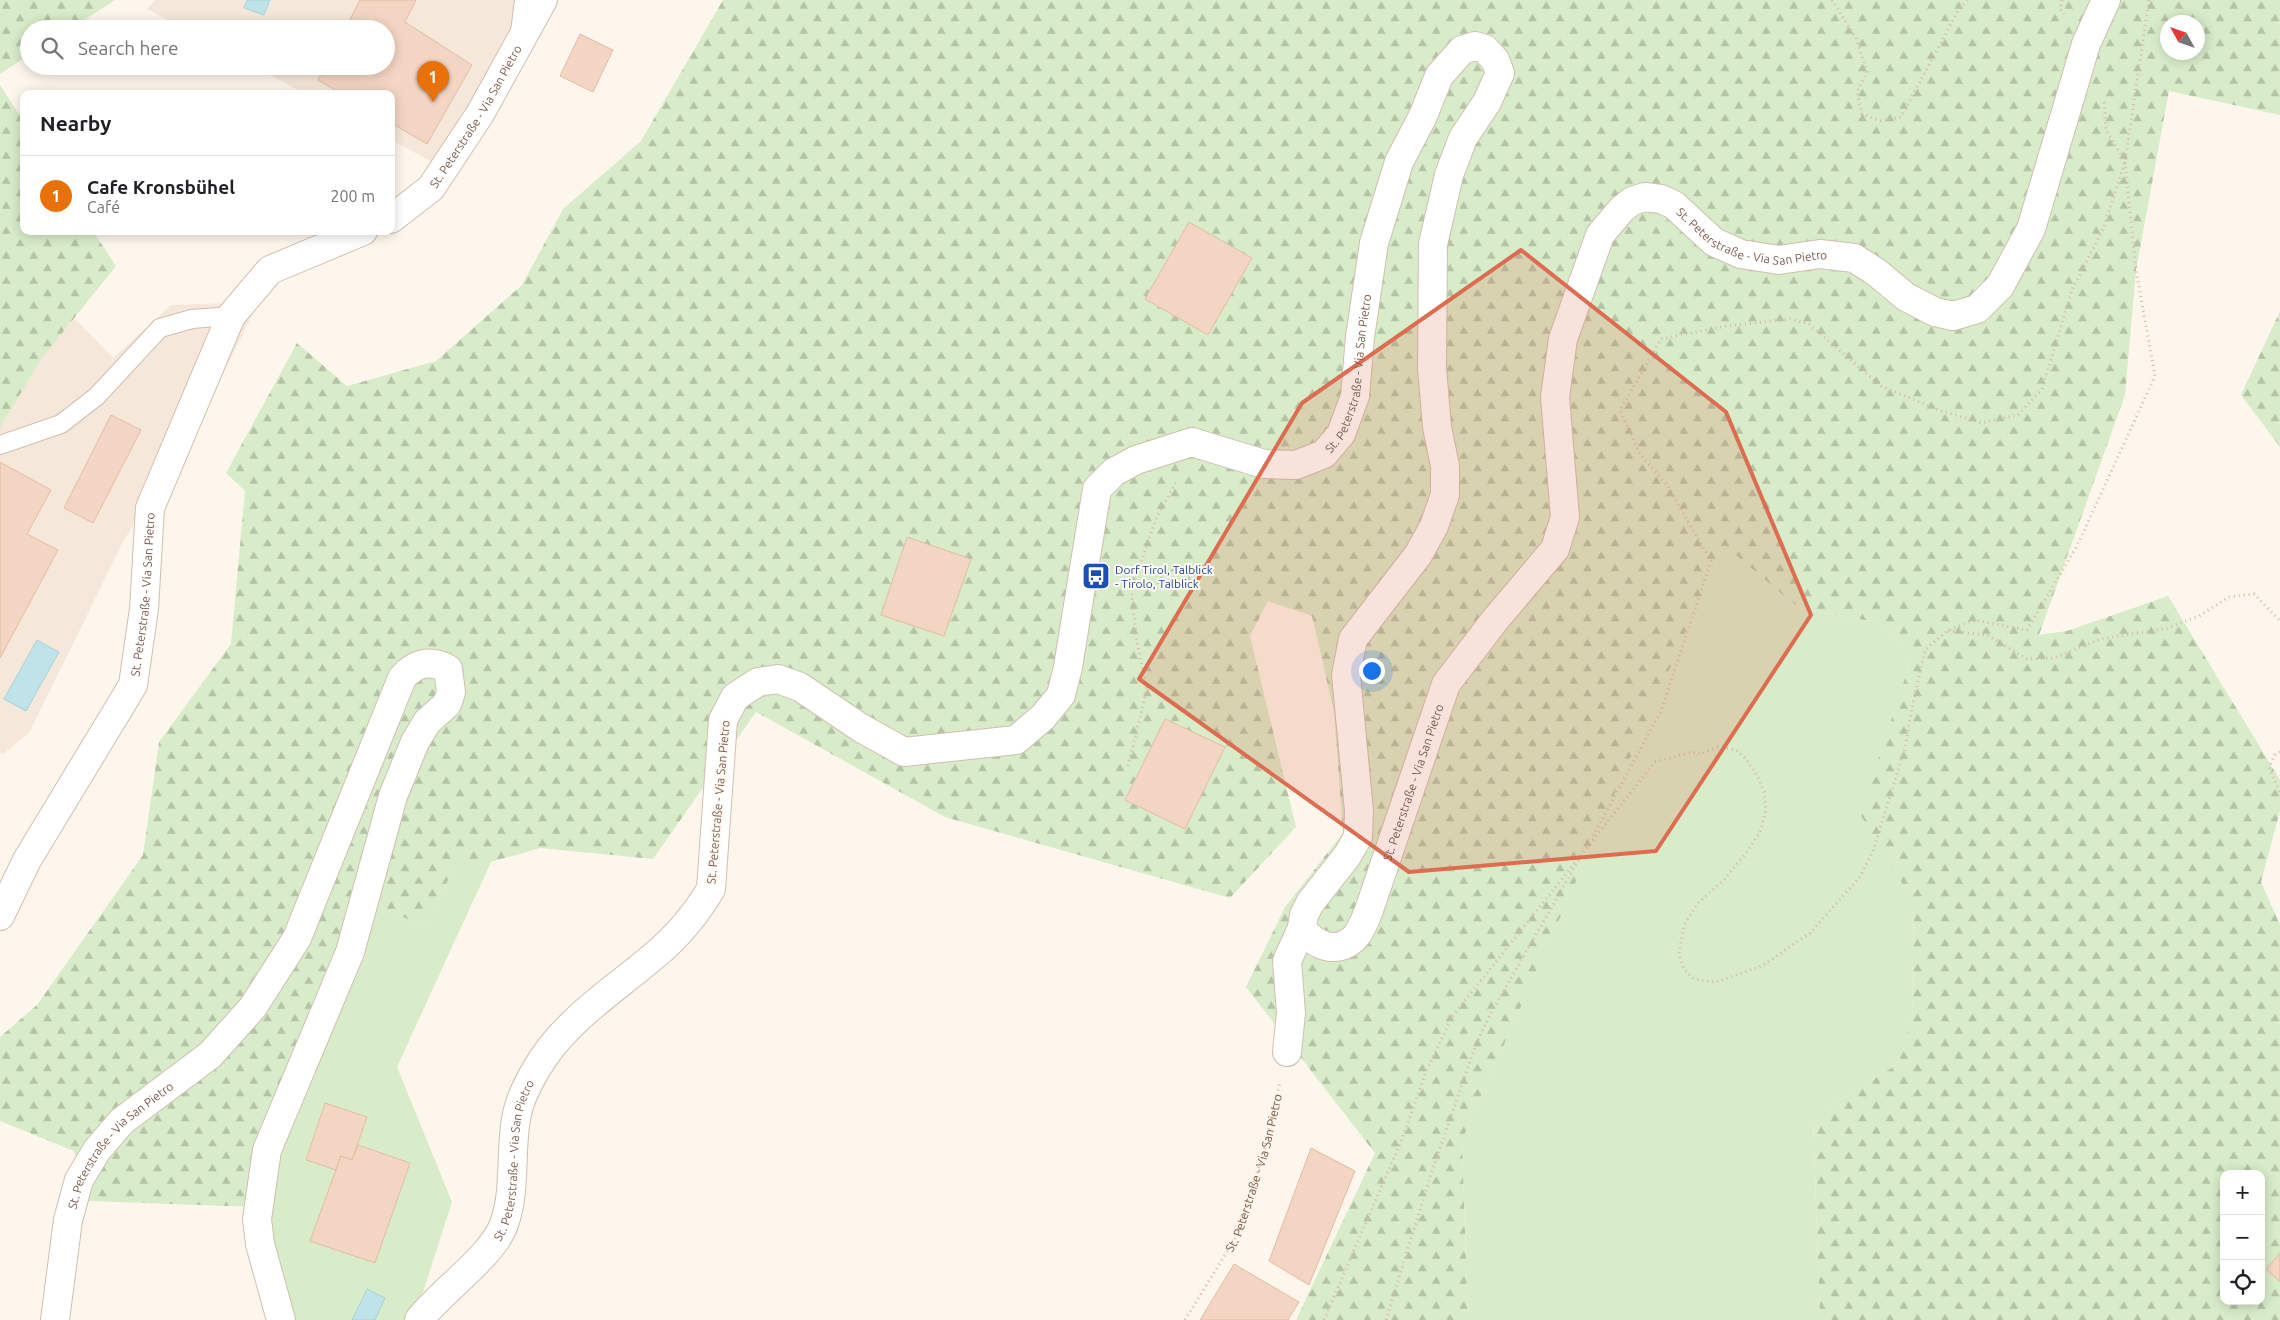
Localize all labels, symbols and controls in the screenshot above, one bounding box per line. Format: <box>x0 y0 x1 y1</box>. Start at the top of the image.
north arrow <box>2160 15 2205 60</box>
search box <box>20 20 395 75</box>
icon: search <box>38 34 66 62</box>
text: Search here <box>78 37 178 59</box>
street label: St. Peterstraße - Via San Pietro <box>427 43 523 190</box>
pin: 1 <box>417 61 449 102</box>
text: Nearby <box>40 111 111 135</box>
text: Cafe Kronsbühel <box>87 176 235 198</box>
text: 1 <box>51 187 61 205</box>
text: 200 m <box>330 187 375 205</box>
text: Café <box>87 198 120 216</box>
street label: St. Peterstraße - Via San Pietro <box>1674 205 1828 266</box>
street label: St. Peterstraße - Via San Pietro <box>1322 293 1373 455</box>
street label: St. Peterstraße - Via San Pietro <box>128 512 156 677</box>
bus stop icon: Dorf Tirol, Talblick - Tirolo, Talblick <box>1081 561 1111 591</box>
place label: Dorf Tirol, Talblick - Tirolo, Talblick <box>1115 563 1213 590</box>
your location <box>1359 658 1385 684</box>
street label: St. Peterstraße - Via San Pietro <box>1380 702 1445 862</box>
street label: St. Peterstraße - Via San Pietro <box>704 719 732 885</box>
street label: St. Peterstraße - Via San Pietro <box>491 1077 536 1243</box>
street label: St. Peterstraße - Via San Pietro <box>65 1079 175 1210</box>
street label: St. Peterstraße - Via San Pietro <box>1222 1092 1284 1254</box>
map controls <box>2220 1170 2265 1305</box>
button: + <box>2220 1170 2265 1215</box>
button: − <box>2220 1215 2265 1260</box>
button: locate <box>2220 1260 2265 1305</box>

